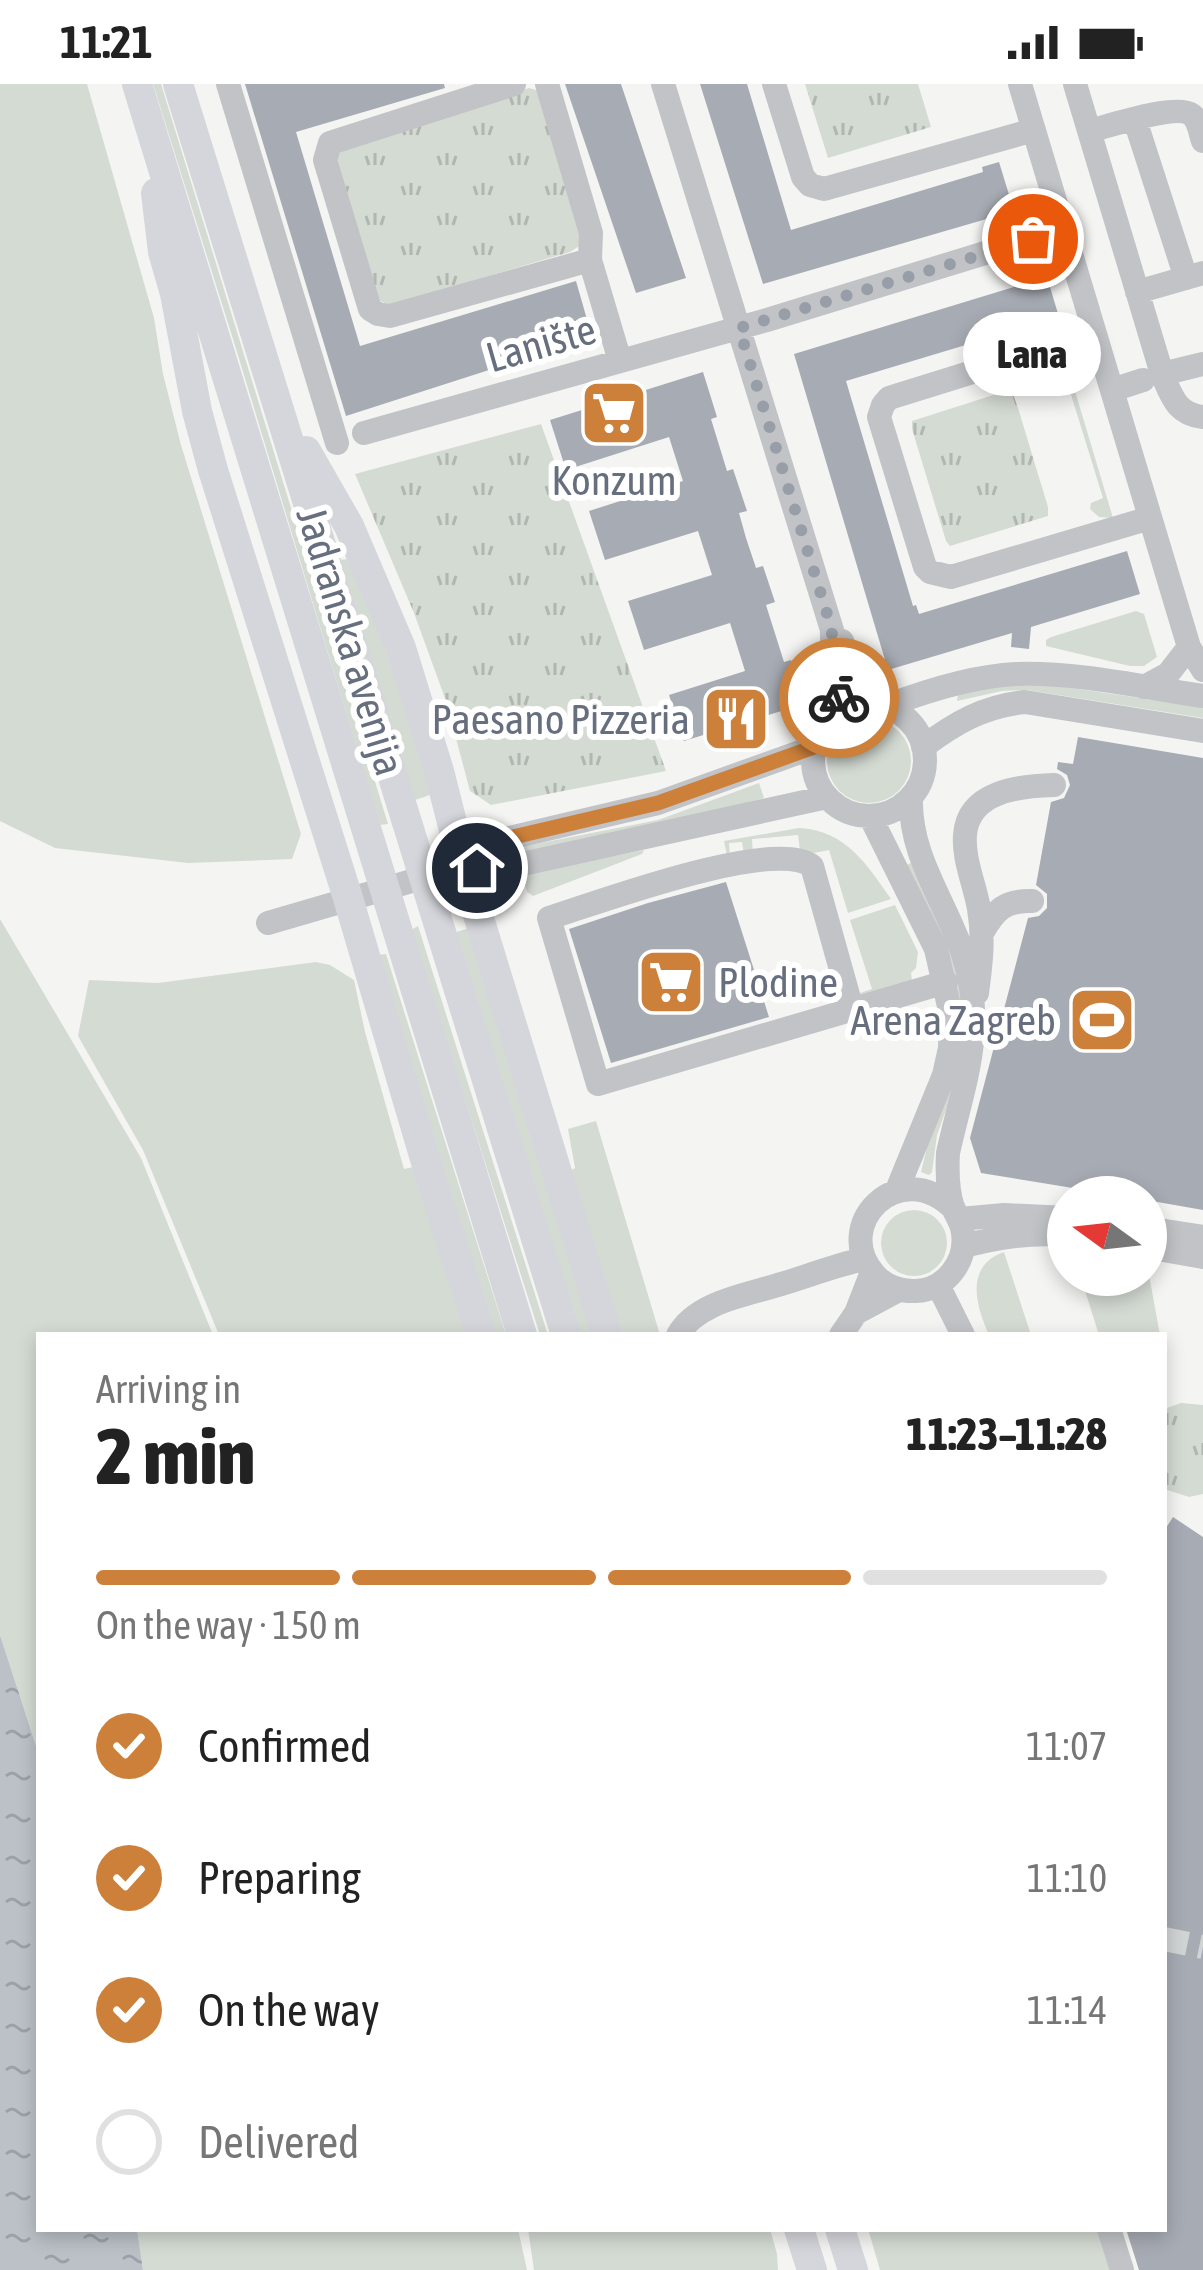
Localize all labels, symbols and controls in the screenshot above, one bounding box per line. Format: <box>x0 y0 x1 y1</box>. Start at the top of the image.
text: 11:21 <box>60 16 153 68</box>
pin <box>982 188 1084 290</box>
icon: bag <box>1000 206 1066 272</box>
street label: Lanište <box>481 305 601 381</box>
callout: Lana <box>964 311 1102 395</box>
text: Lana <box>997 332 1067 376</box>
supermarket icon: Konzum <box>579 378 649 448</box>
place label: Konzum <box>551 456 677 504</box>
street label: Jadranska avenija <box>287 501 415 781</box>
courier <box>779 638 899 758</box>
icon: bike <box>806 665 872 731</box>
restaurant icon: Paesano Pizzeria <box>701 684 771 754</box>
place label: Paesano Pizzeria <box>432 695 690 743</box>
pin <box>426 817 528 919</box>
icon: home <box>444 835 510 901</box>
supermarket icon: Plodine <box>636 947 706 1017</box>
place label: Plodine <box>718 958 838 1006</box>
sports icon: Arena Zagreb <box>1067 985 1137 1055</box>
place label: Arena Zagreb <box>850 996 1056 1044</box>
north arrow <box>1047 1176 1167 1296</box>
map controls <box>1047 1176 1167 1296</box>
text: Arriving in <box>96 1367 241 1411</box>
text: 11:23–11:28 <box>906 1408 1107 1460</box>
text: 2 min <box>96 1411 255 1501</box>
text: On the way · 150 m <box>96 1603 361 1647</box>
icon: check <box>96 1713 162 1779</box>
text: Confirmed <box>198 1720 371 1772</box>
text: 11:07 <box>1026 1724 1107 1768</box>
icon: check <box>96 1845 162 1911</box>
text: Preparing <box>198 1852 361 1904</box>
text: 11:10 <box>1027 1856 1107 1900</box>
icon: check <box>96 1977 162 2043</box>
text: On the way <box>198 1984 380 2036</box>
text: 11:14 <box>1027 1988 1107 2032</box>
text: Delivered <box>198 2116 359 2168</box>

